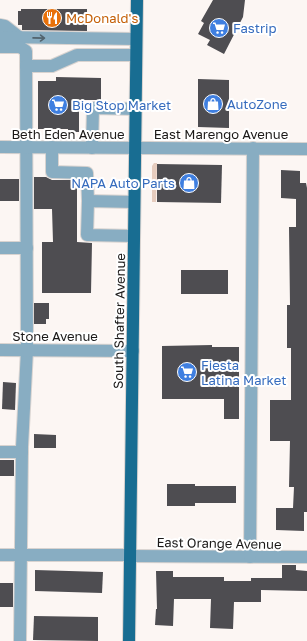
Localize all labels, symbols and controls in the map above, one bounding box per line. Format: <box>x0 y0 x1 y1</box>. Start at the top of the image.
restaurant icon: McDonald's <box>41 7 63 29</box>
place label: McDonald's <box>66 10 138 26</box>
supermarket icon: Fastrip <box>208 17 230 39</box>
place label: Fastrip <box>233 20 276 36</box>
one-way arrow <box>32 34 45 41</box>
shop icon: AutoZone <box>202 93 224 115</box>
supermarket icon: Big Stop Market <box>47 94 69 116</box>
place label: AutoZone <box>227 96 287 112</box>
place label: Big Stop Market <box>72 97 171 113</box>
street label: Beth Eden Avenue <box>11 126 125 142</box>
street label: East Marengo Avenue <box>154 126 288 142</box>
shop icon: NAPA Auto Parts <box>178 172 200 194</box>
place label: NAPA Auto Parts <box>71 175 175 191</box>
street label: South Shafter Avenue <box>110 253 128 389</box>
street label: Stone Avenue <box>12 328 98 344</box>
place label: Fiesta Latina Market <box>201 357 286 388</box>
supermarket icon: Fiesta Latina Market <box>176 361 198 383</box>
street label: East Orange Avenue <box>156 534 282 552</box>

